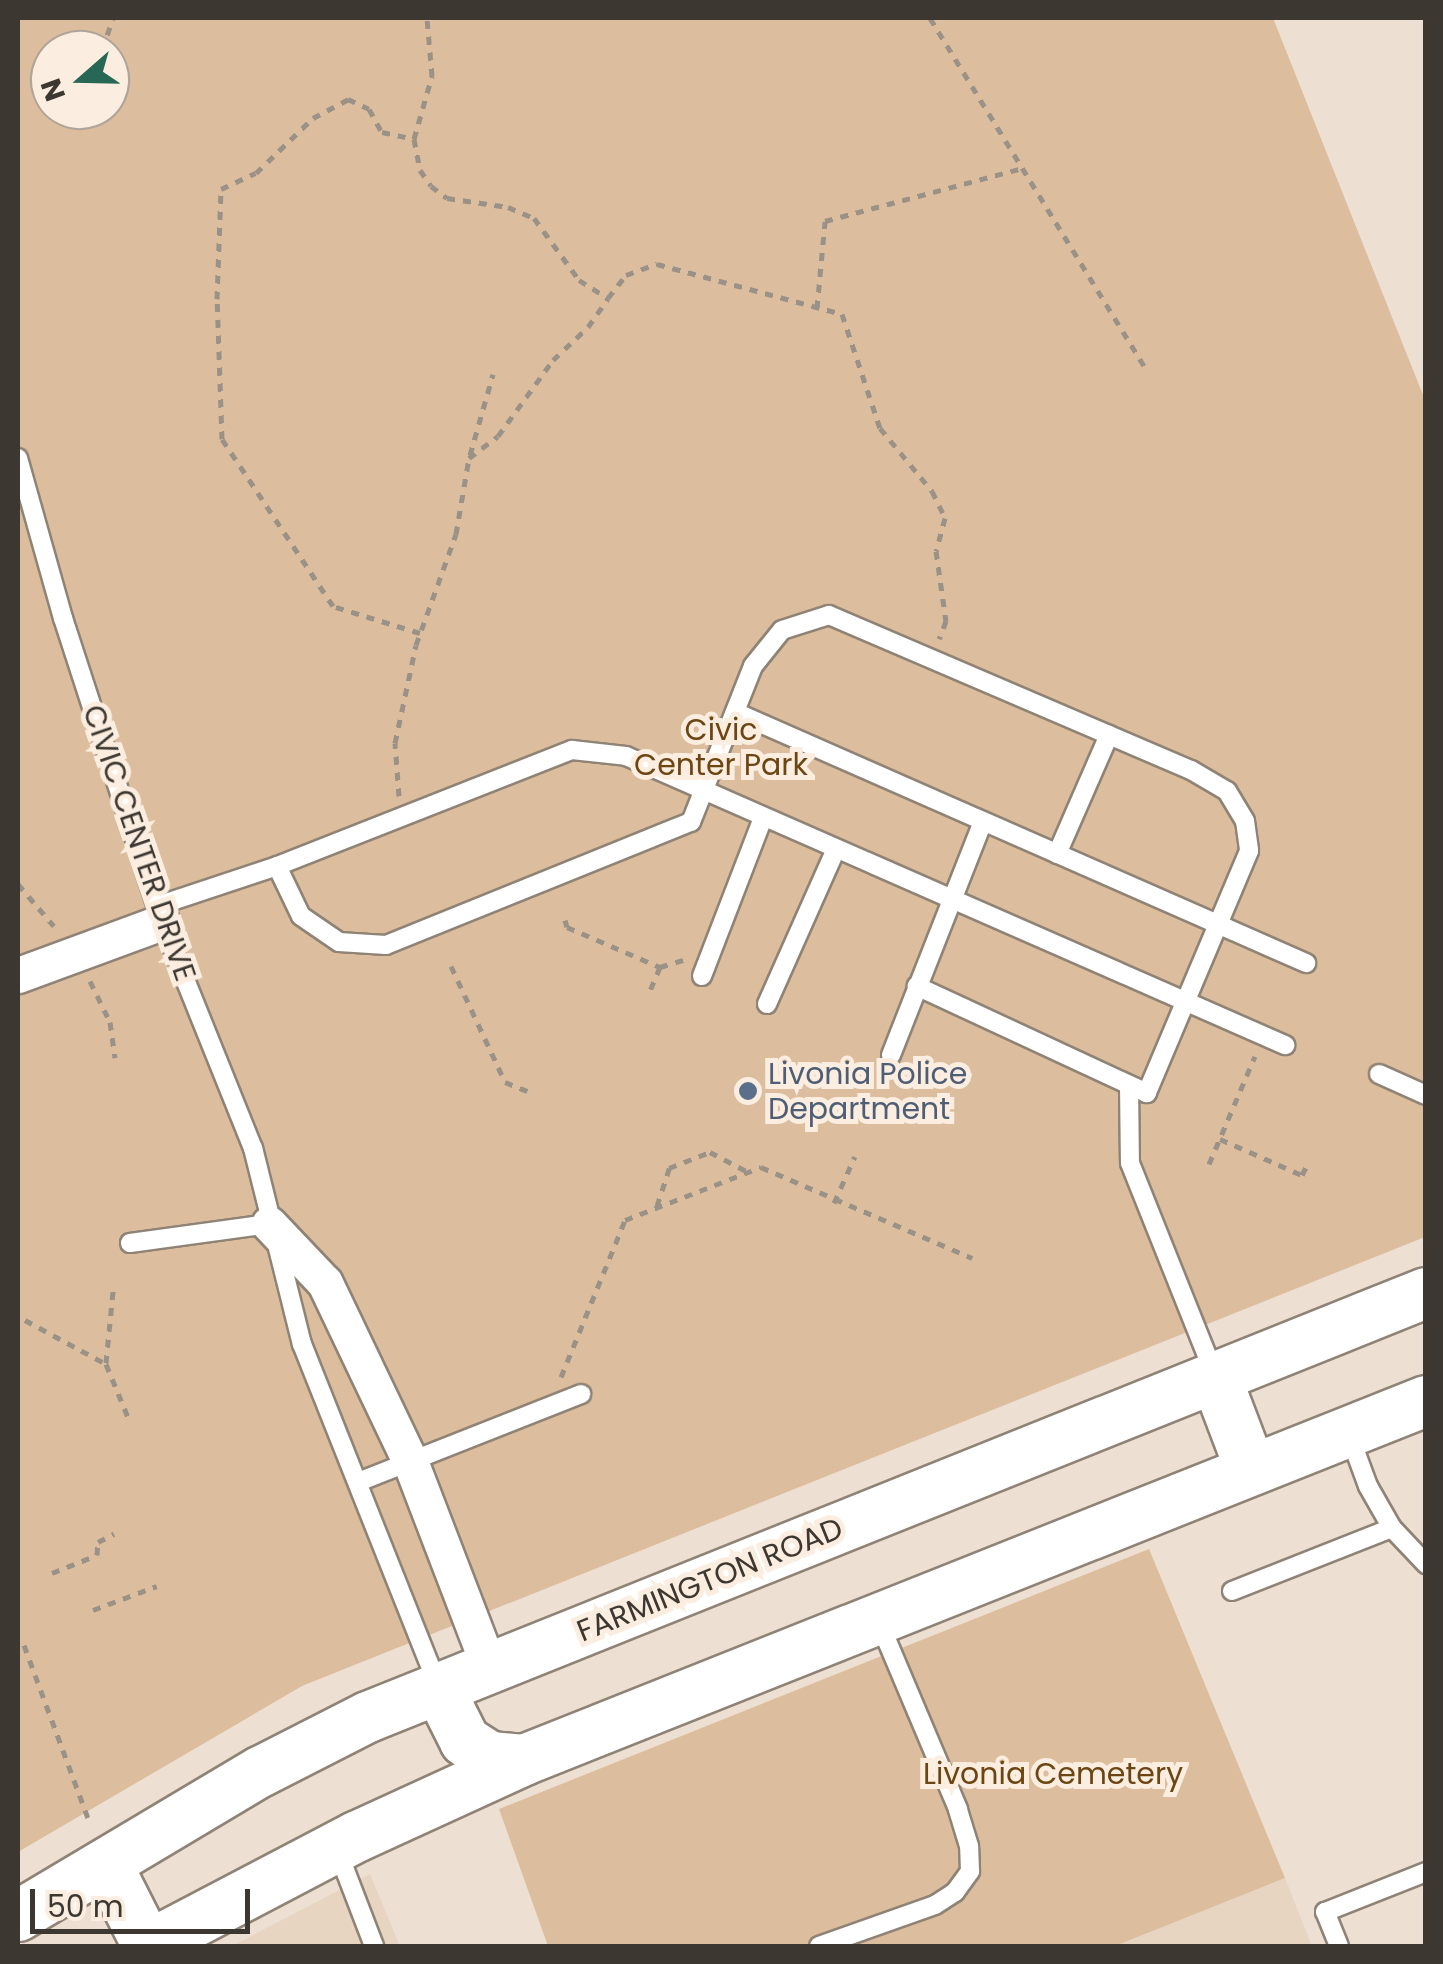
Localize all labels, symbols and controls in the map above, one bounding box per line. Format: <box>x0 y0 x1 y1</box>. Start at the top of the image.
north arrow <box>30 30 130 130</box>
text: N <box>31 73 75 106</box>
street label: CIVIC CENTER DRIVE <box>75 700 203 986</box>
park label: Civic Center Park <box>634 712 808 782</box>
place label: Livonia Police Department <box>768 1056 967 1126</box>
marker: Livonia Police Department <box>737 1080 759 1102</box>
street label: FARMINGTON ROAD <box>572 1510 848 1650</box>
park label: Livonia Cemetery <box>923 1756 1183 1792</box>
scale bar <box>35 1869 255 1931</box>
text: 50 m <box>47 1885 124 1928</box>

